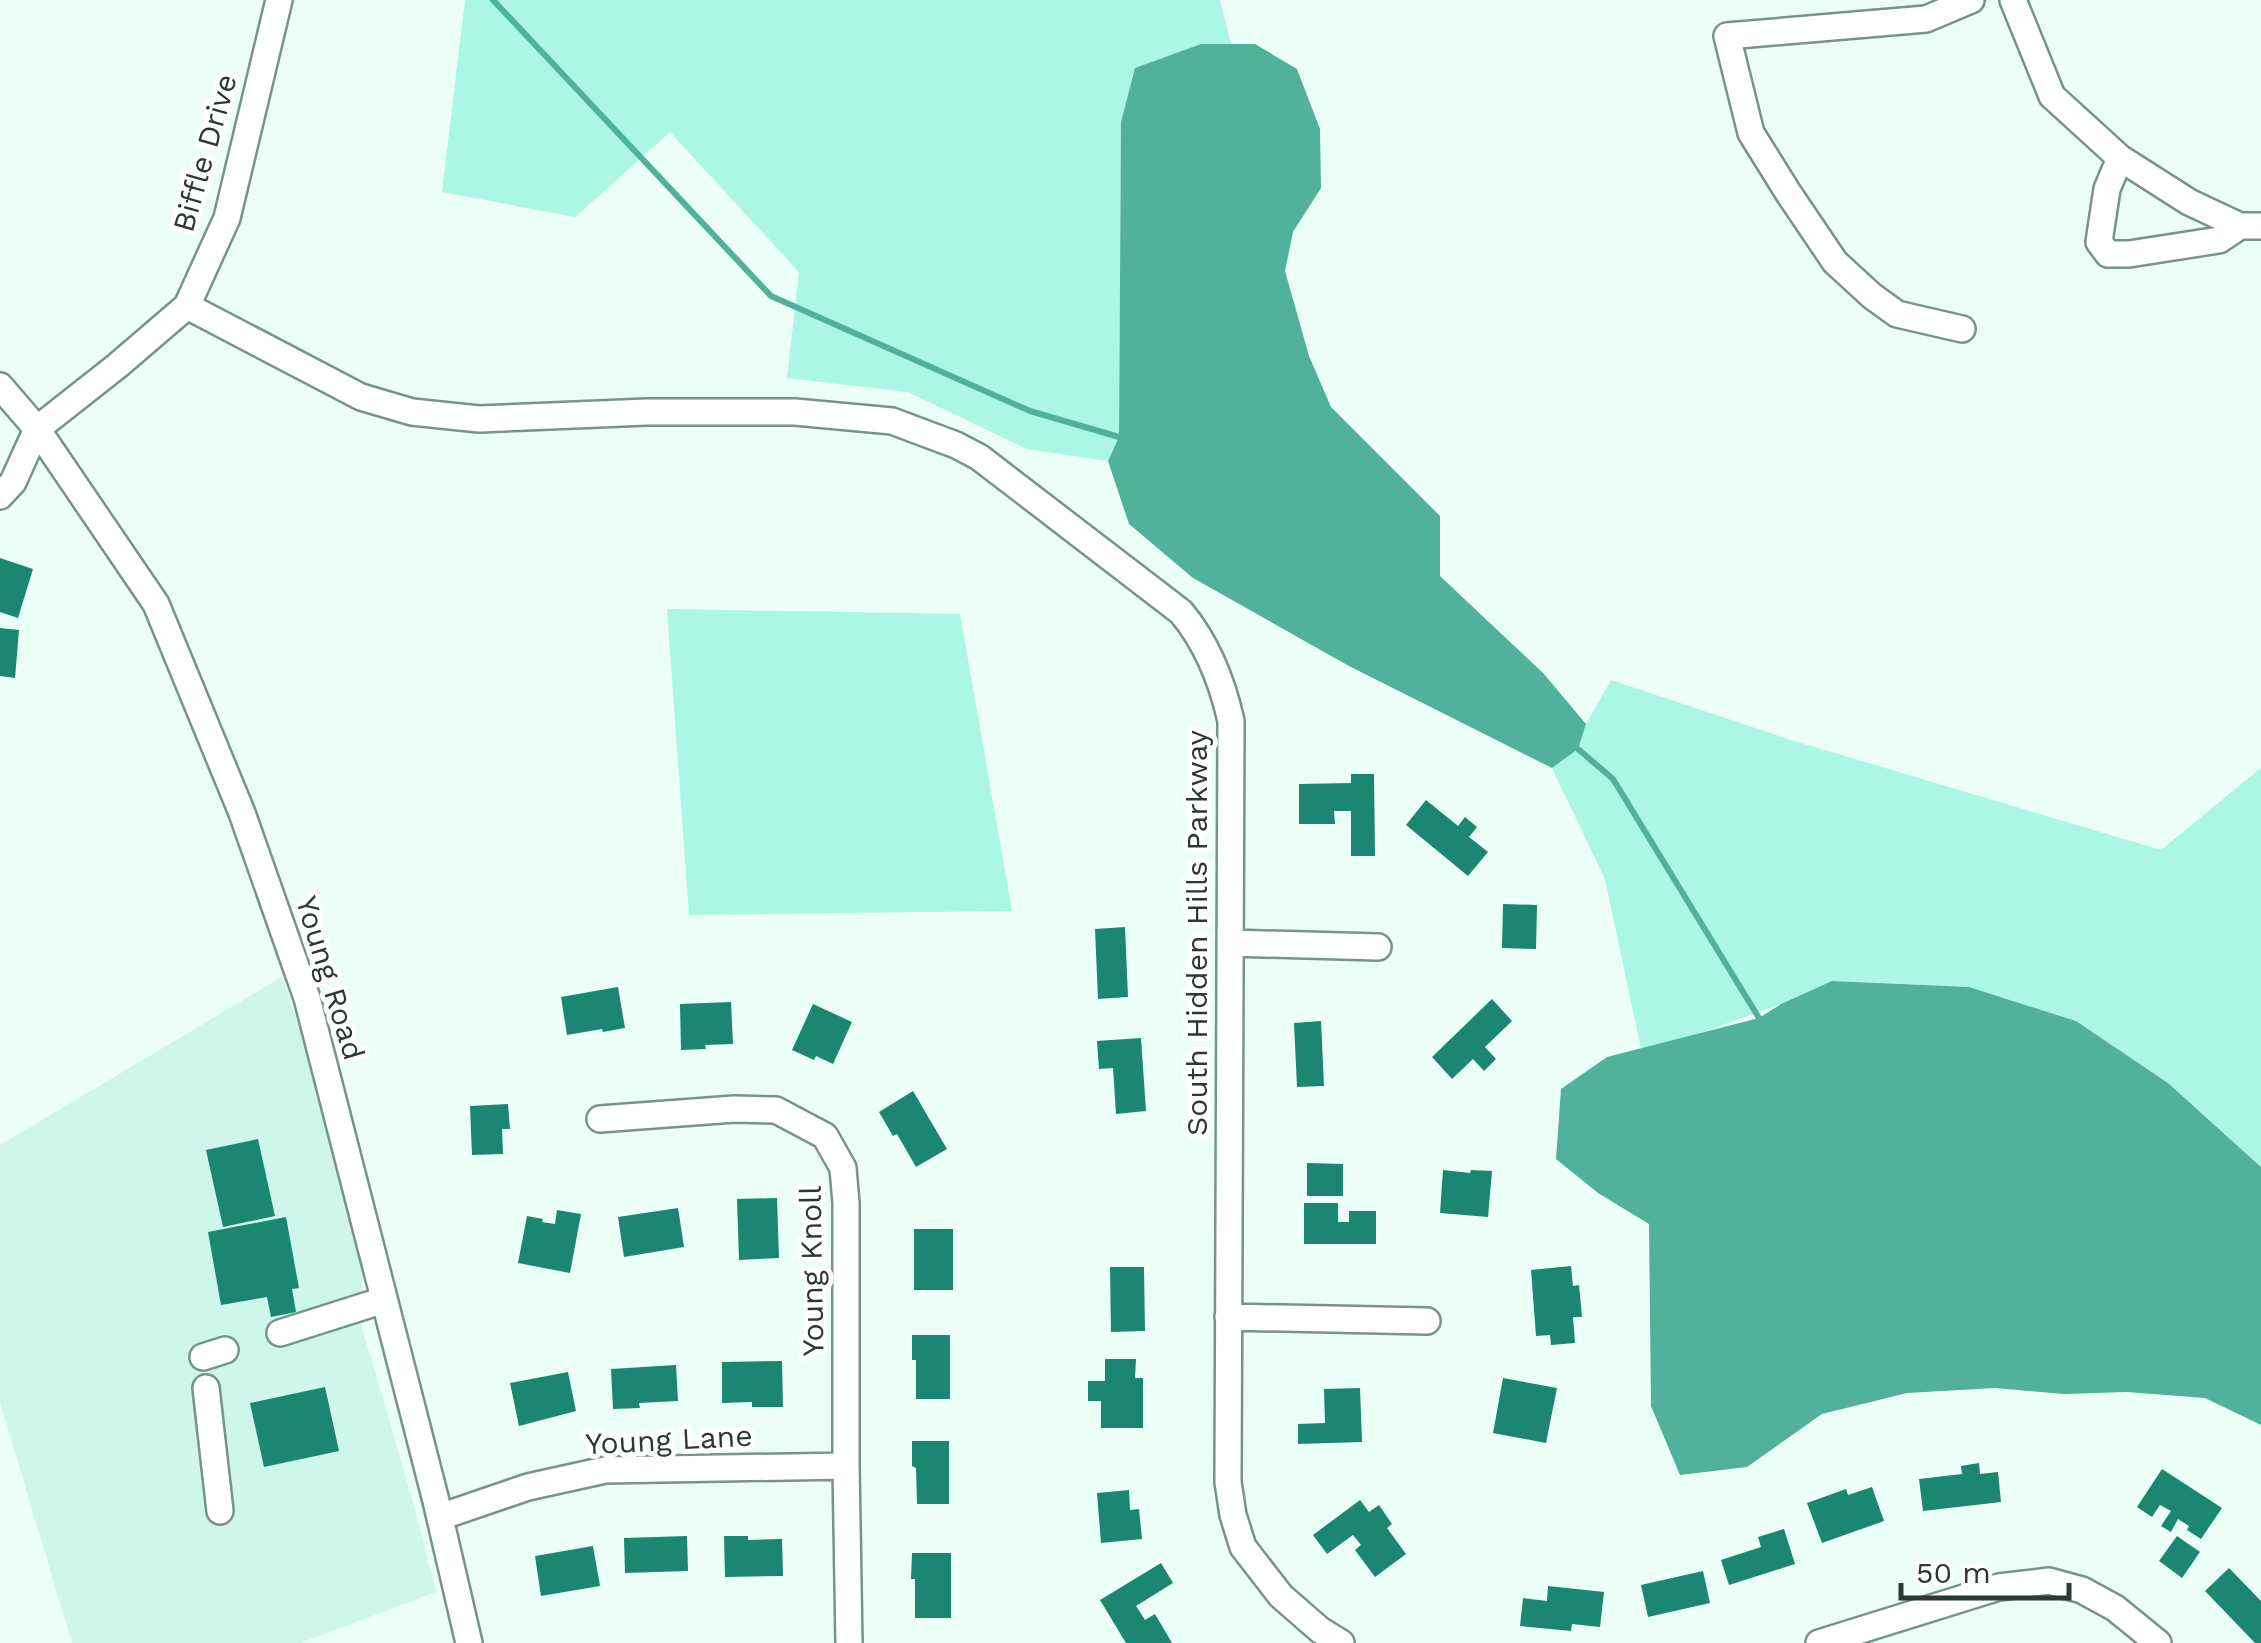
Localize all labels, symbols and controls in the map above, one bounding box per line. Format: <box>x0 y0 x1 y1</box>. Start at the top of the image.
street label: Biffle Drive <box>165 70 244 236</box>
street label: South Hidden Hills Parkway <box>1179 729 1214 1136</box>
street label: Young Road <box>289 892 372 1064</box>
street label: Young Knoll <box>793 1185 830 1357</box>
street label: Young Lane <box>585 1418 753 1461</box>
scale bar <box>1901 1538 2068 1600</box>
text: 50 m <box>1916 1555 1991 1590</box>

